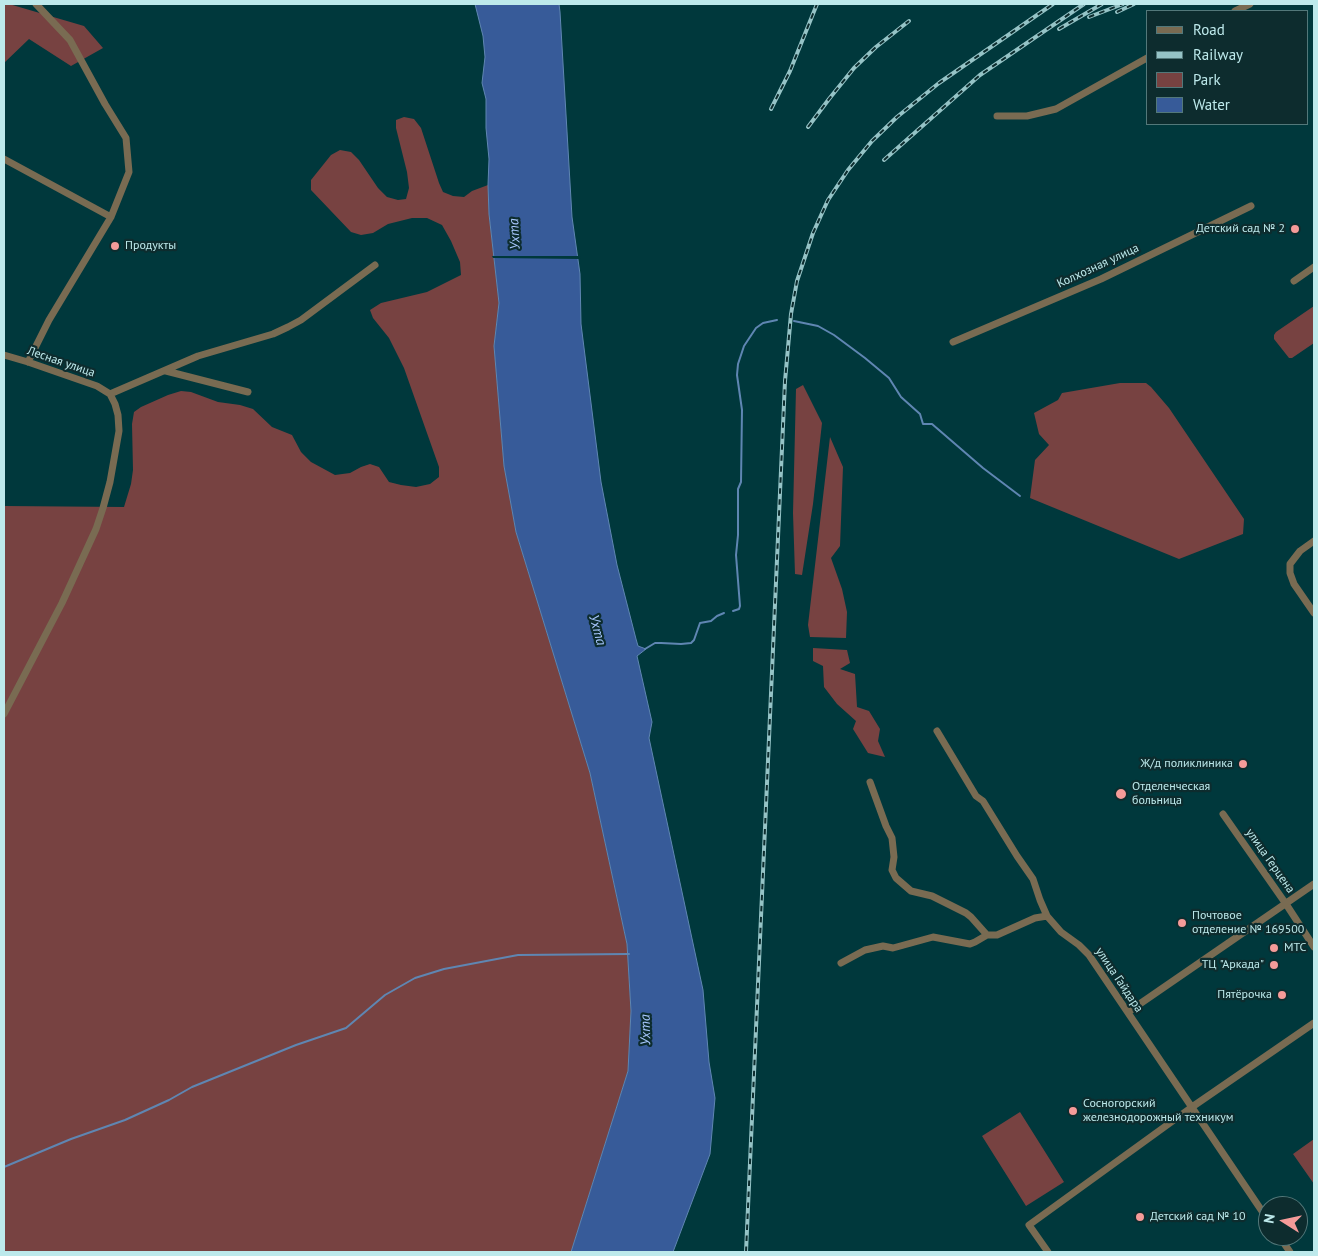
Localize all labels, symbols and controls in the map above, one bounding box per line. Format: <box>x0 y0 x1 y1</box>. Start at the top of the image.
legend <box>1146 10 1308 125</box>
text: Road <box>1193 20 1225 39</box>
text: Railway <box>1193 45 1243 64</box>
text: Park <box>1193 70 1221 89</box>
text: Water <box>1193 95 1230 114</box>
water label: Ухта <box>506 218 524 250</box>
place label: Детский сад № 2 <box>1196 222 1285 236</box>
marker: Детский сад № 2 <box>1289 223 1301 235</box>
place label: Продукты <box>125 239 176 253</box>
marker: Продукты <box>109 240 121 252</box>
street label: Колхозная улица <box>1055 241 1141 291</box>
street label: Лесная улица <box>25 344 97 380</box>
water label: Ухта <box>585 613 609 647</box>
place label: Ж/д поликлиника <box>1141 757 1233 771</box>
marker: Ж/д поликлиника <box>1237 758 1249 770</box>
place label: Отделенческая больница <box>1132 780 1210 808</box>
marker: Отделенческая больница <box>1114 787 1128 801</box>
street label: улица Герцена <box>1242 826 1298 896</box>
place label: Почтовое отделение № 169500 <box>1192 909 1304 937</box>
marker: Почтовое отделение № 169500 <box>1176 917 1188 929</box>
place label: МТС <box>1284 941 1306 955</box>
marker: МТС <box>1268 942 1280 954</box>
street label: улица Гайдара <box>1092 945 1146 1015</box>
place label: ТЦ "Аркада" <box>1202 958 1264 972</box>
marker: ТЦ "Аркада" <box>1268 959 1280 971</box>
place label: Пятёрочка <box>1217 988 1272 1002</box>
marker: Пятёрочка <box>1276 989 1288 1001</box>
water label: Ухта <box>637 1014 655 1046</box>
place label: Сосногорский железнодорожный техникум <box>1083 1097 1233 1125</box>
marker: Сосногорский железнодорожный техникум <box>1067 1105 1079 1117</box>
north arrow <box>1258 1196 1308 1246</box>
place label: Детский сад № 10 <box>1150 1210 1246 1224</box>
marker: Детский сад № 10 <box>1134 1211 1146 1223</box>
text: N <box>1260 1212 1279 1225</box>

